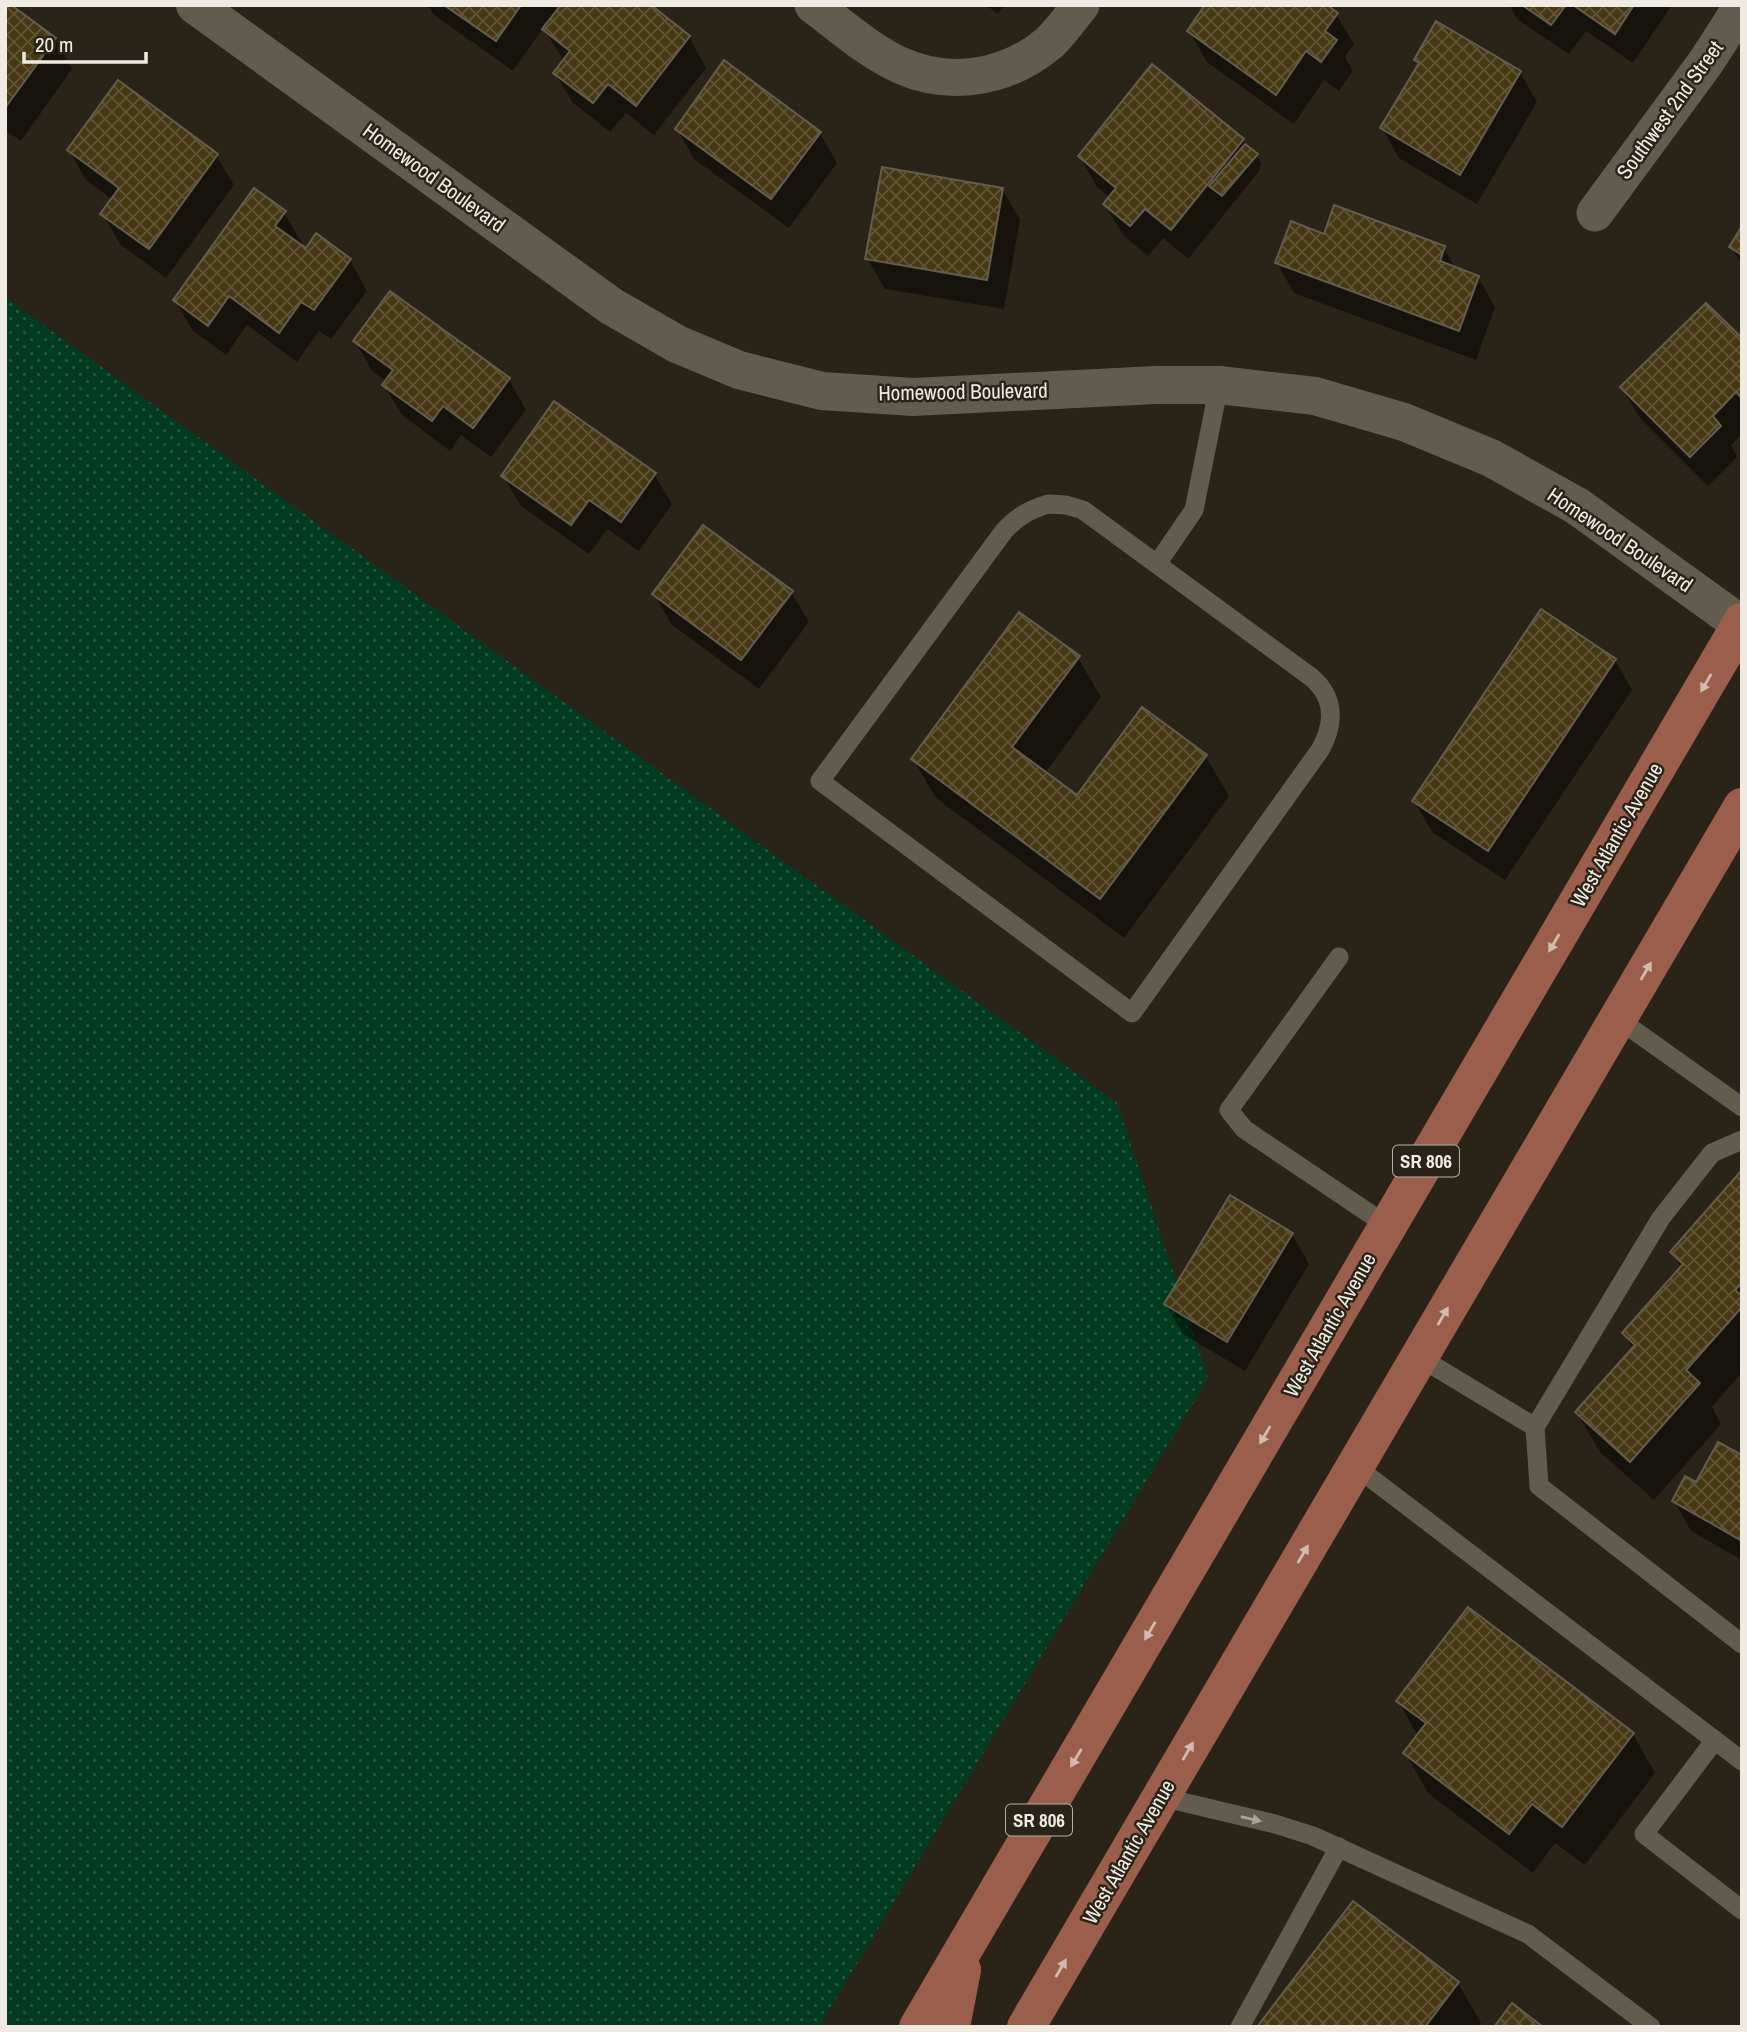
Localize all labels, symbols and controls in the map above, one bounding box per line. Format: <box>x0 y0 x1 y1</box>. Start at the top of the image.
scale bar <box>24 21 147 65</box>
text: 20 m <box>35 30 73 59</box>
street label: Southwest 2nd Street <box>1609 34 1730 185</box>
street label: Homewood Boulevard <box>357 116 511 239</box>
street label: Homewood Boulevard <box>878 376 1048 407</box>
street label: Homewood Boulevard <box>1542 480 1699 599</box>
one-way arrow <box>1700 673 1712 693</box>
street label: West Atlantic Avenue <box>1563 757 1670 912</box>
one-way arrow <box>1548 933 1560 952</box>
one-way arrow <box>1640 962 1652 981</box>
road number: SR 806 <box>1393 1146 1459 1176</box>
street label: West Atlantic Avenue <box>1276 1247 1383 1402</box>
one-way arrow <box>1437 1306 1449 1325</box>
one-way arrow <box>1259 1425 1272 1444</box>
one-way arrow <box>1297 1545 1310 1564</box>
one-way arrow <box>1144 1622 1157 1641</box>
one-way arrow <box>1182 1741 1194 1760</box>
one-way arrow <box>1070 1748 1082 1767</box>
street label: West Atlantic Avenue <box>1075 1774 1182 1929</box>
road number: SR 806 <box>1006 1804 1072 1836</box>
one-way arrow <box>1240 1813 1262 1824</box>
one-way arrow <box>1054 1958 1067 1977</box>

